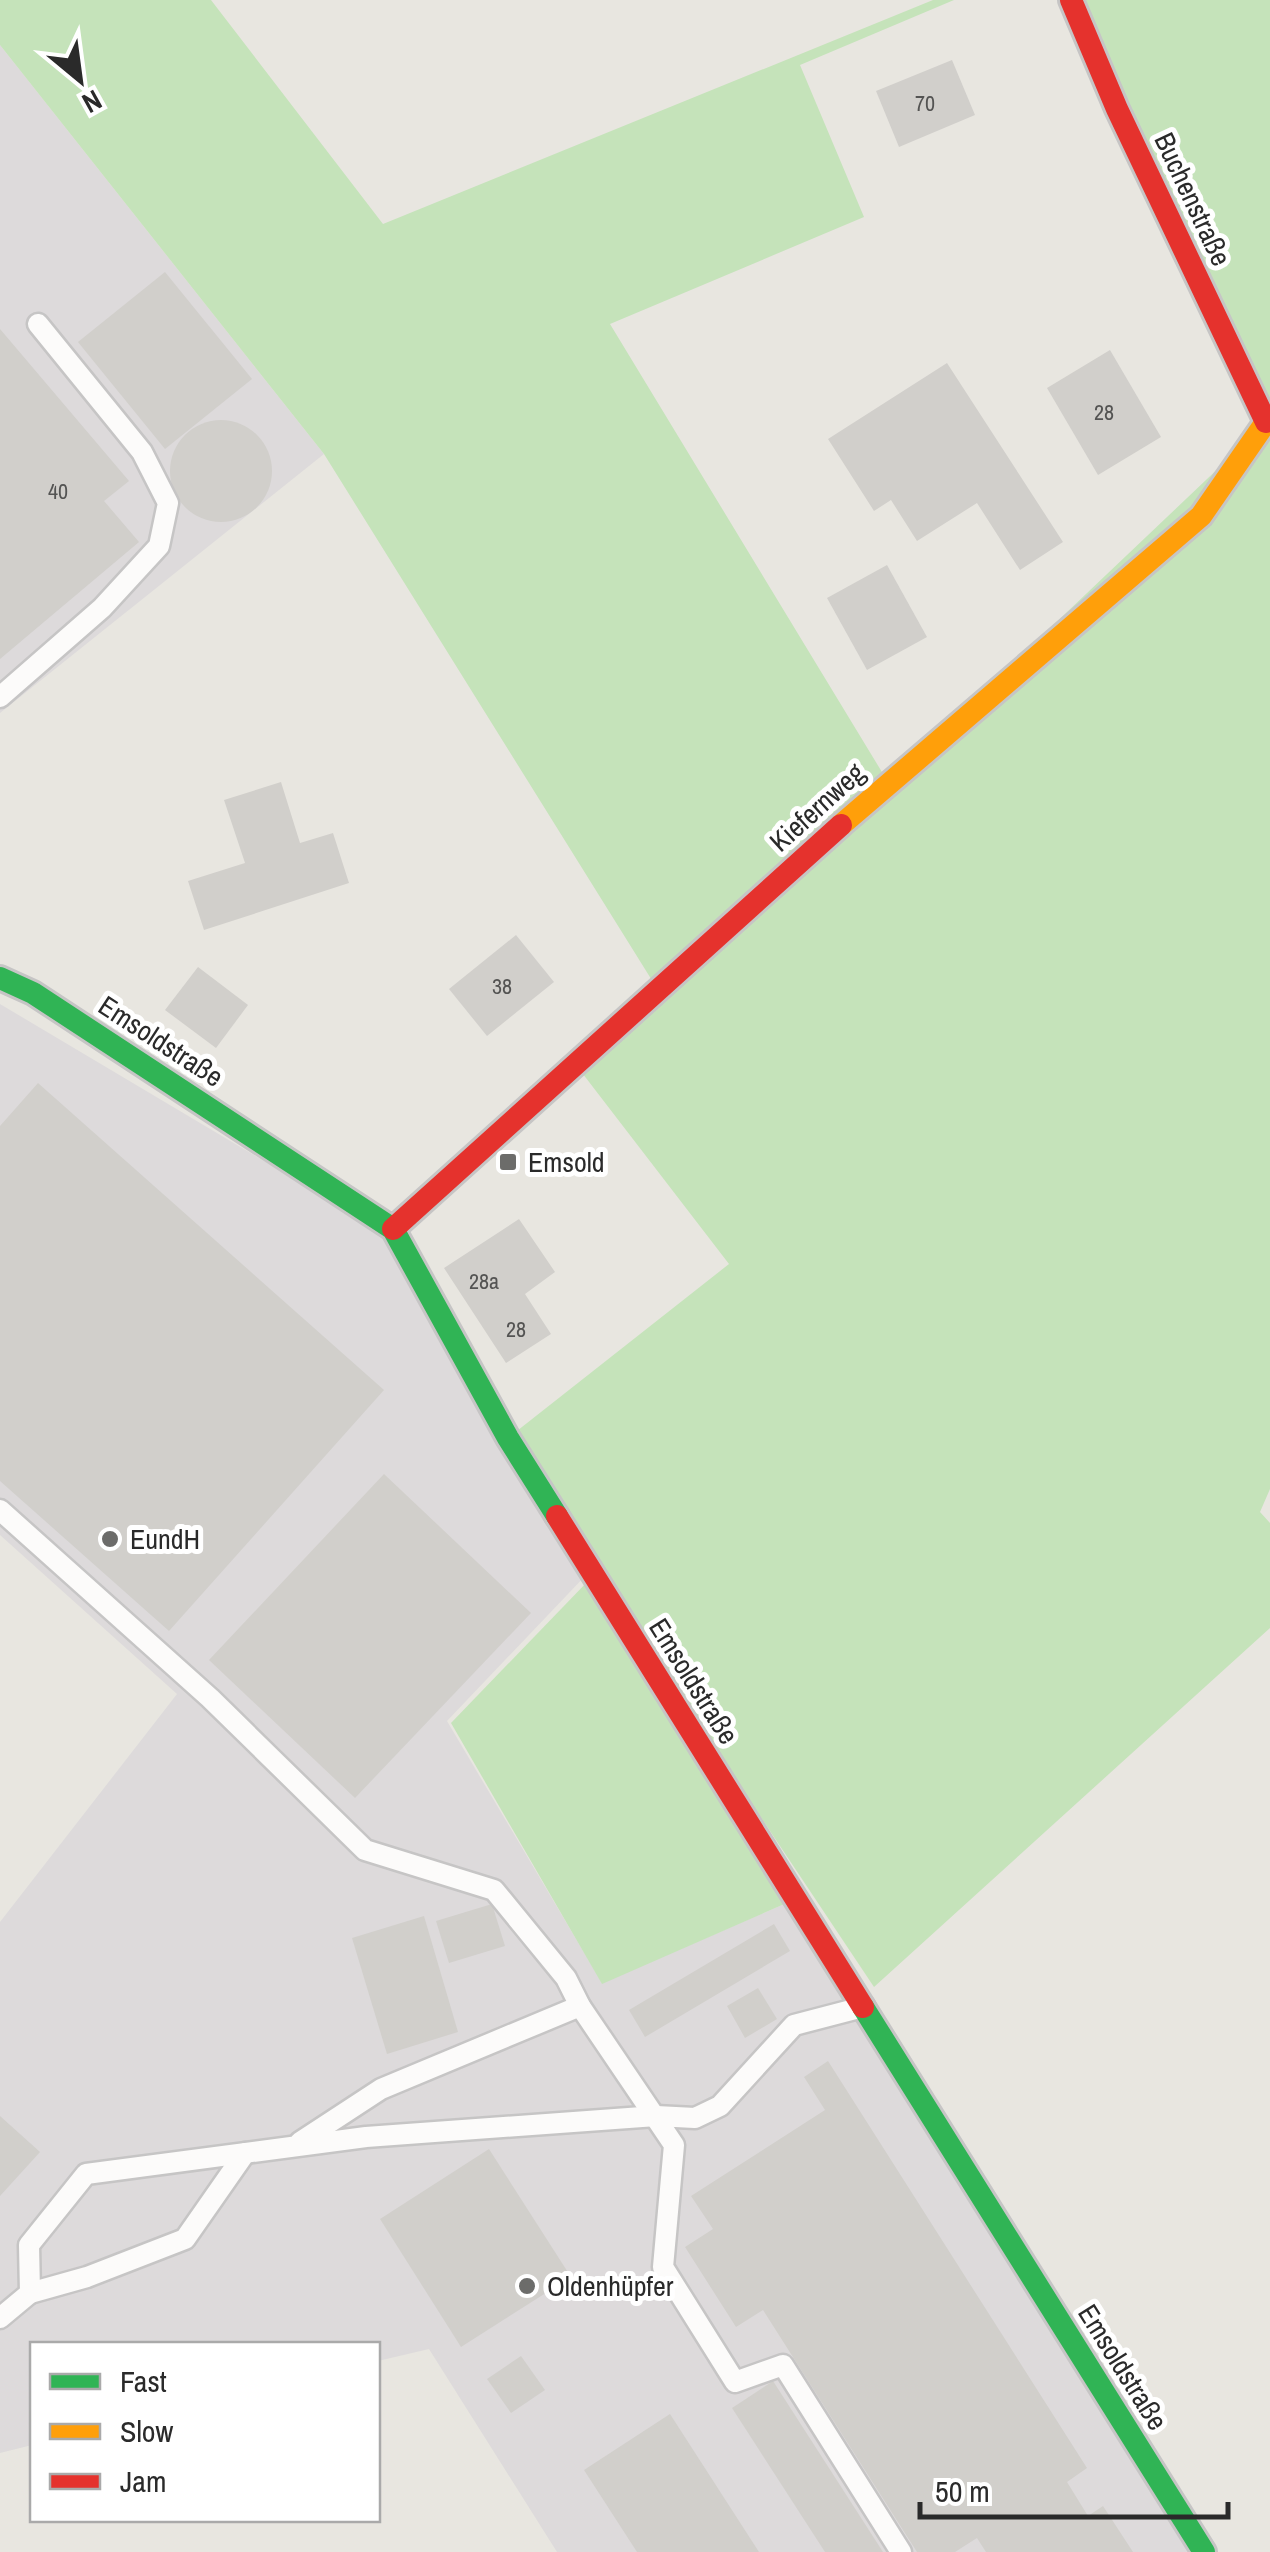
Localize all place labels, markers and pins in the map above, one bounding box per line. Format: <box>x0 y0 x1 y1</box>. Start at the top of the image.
place label: Emsold <box>528 1143 605 1181</box>
marker: Emsold <box>497 1151 519 1173</box>
place label: EundH <box>130 1520 200 1558</box>
marker: EundH <box>99 1528 121 1550</box>
place label: Oldenhüpfer <box>547 2267 674 2305</box>
marker: Oldenhüpfer <box>516 2275 538 2297</box>

